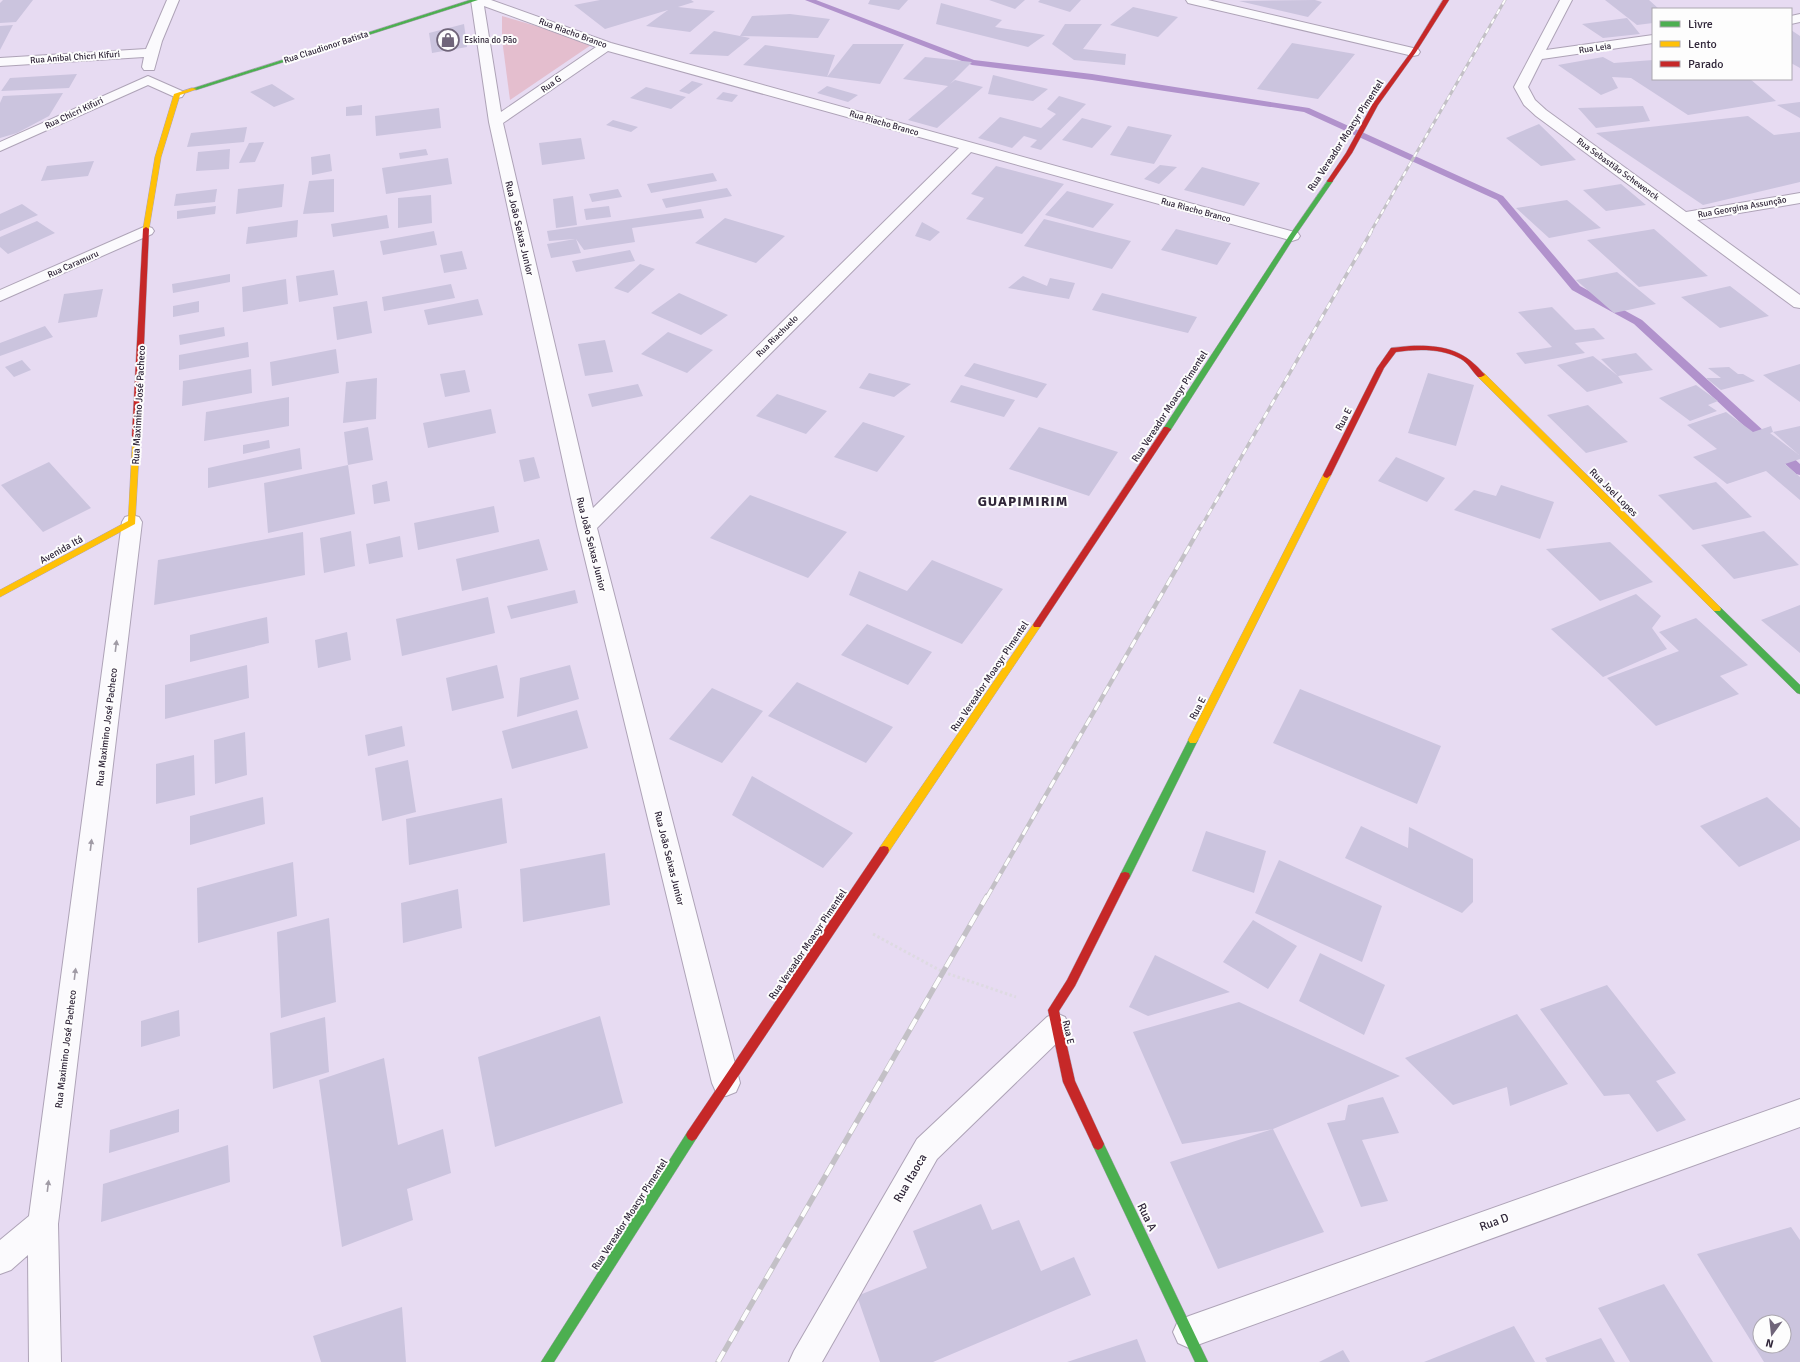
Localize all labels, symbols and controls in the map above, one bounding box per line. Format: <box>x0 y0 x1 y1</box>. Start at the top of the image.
legend <box>1652 8 1792 80</box>
street label: Rua Riacho Branco <box>537 16 609 51</box>
text: Livre <box>1688 17 1713 32</box>
shop icon: Eskina do Pão <box>435 27 461 53</box>
street label: Rua Claudionor Batista <box>283 28 370 66</box>
place label: Eskina do Pão <box>464 35 517 46</box>
text: Lento <box>1688 37 1717 52</box>
street label: Rua Leia <box>1578 41 1612 56</box>
street label: Rua Anibal Chicri Kifuri <box>30 49 120 66</box>
text: Parado <box>1688 57 1724 72</box>
street label: Rua G <box>539 73 564 95</box>
street label: Rua Vereador Moacyr Pimentel <box>1305 78 1386 194</box>
street label: Rua Chicri Kifuri <box>43 95 105 132</box>
street label: Rua Riacho Branco <box>848 108 920 139</box>
street label: Rua Sebastião Schewenck <box>1574 136 1662 203</box>
street label: Rua João Seixas Junior <box>502 180 536 277</box>
street label: Rua Georgina Assunção <box>1697 194 1788 221</box>
street label: Rua Riacho Branco <box>1160 196 1232 225</box>
street label: Rua Caramuru <box>46 248 101 281</box>
street label: Rua Riachuelo <box>754 313 801 360</box>
street label: Rua Maximino José Pacheco <box>130 345 148 465</box>
street label: Rua Vereador Moacyr Pimentel <box>1129 349 1210 465</box>
street label: Rua E <box>1333 406 1355 433</box>
street label: Rua Joel Lopes <box>1587 466 1640 520</box>
district label: GUAPIMIRIM <box>978 493 1068 510</box>
street label: Rua João Seixas Junior <box>573 496 609 593</box>
street label: Avenida Itá <box>38 533 85 567</box>
street label: Rua Vereador Moacyr Pimentel <box>948 619 1031 734</box>
one-way arrow <box>113 640 119 652</box>
street label: Rua Maximino José Pacheco <box>94 667 120 787</box>
street label: Rua E <box>1187 695 1209 722</box>
street label: Rua João Seixas Junior <box>651 810 687 907</box>
one-way arrow <box>88 838 94 851</box>
street label: Rua Vereador Moacyr Pimentel <box>766 887 849 1002</box>
one-way arrow <box>72 967 78 980</box>
street label: Rua Maximino José Pacheco <box>53 989 79 1109</box>
street label: Rua E <box>1059 1019 1077 1046</box>
street label: Rua Itaoca <box>890 1151 930 1205</box>
street label: Rua Vereador Moacyr Pimentel <box>589 1157 670 1273</box>
one-way arrow <box>45 1180 51 1192</box>
street label: Rua A <box>1133 1201 1160 1234</box>
street label: Rua D <box>1478 1210 1511 1235</box>
north arrow <box>1752 1314 1792 1354</box>
text: N <box>1764 1336 1775 1350</box>

